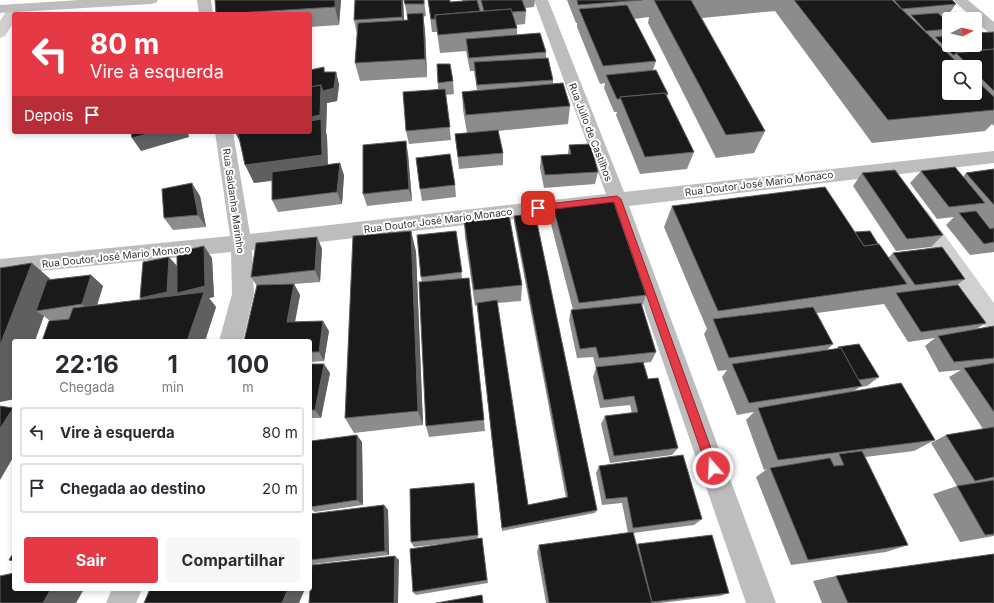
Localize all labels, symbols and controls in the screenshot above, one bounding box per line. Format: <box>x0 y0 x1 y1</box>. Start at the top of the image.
north arrow <box>942 12 982 52</box>
map controls <box>942 12 982 100</box>
text: 80 m <box>90 27 159 61</box>
icon: left <box>24 28 76 80</box>
button: search <box>942 60 982 100</box>
text: Vire à esquerda <box>90 61 224 82</box>
street label: Rua Júlio de Castilhos <box>567 81 615 183</box>
icon: arrive <box>81 104 103 126</box>
text: Depois <box>24 106 73 125</box>
street label: Rua Saldanha Marinho <box>221 148 247 254</box>
street label: Rua Doutor José Mario Monaco <box>684 168 834 198</box>
pin <box>521 191 555 225</box>
icon: arrive <box>527 197 549 219</box>
street label: Rua Doutor José Mario Monaco <box>363 205 513 235</box>
street label: Rua Doutor José Mario Monaco <box>41 242 191 270</box>
text: 22:16 <box>55 350 119 379</box>
text: 1 <box>168 350 178 379</box>
text: 100 <box>227 350 269 379</box>
text: Chegada <box>59 379 114 395</box>
text: min <box>162 379 184 395</box>
text: m <box>242 379 254 395</box>
icon: left <box>26 421 48 443</box>
text: Vire à esquerda <box>60 423 175 442</box>
text: 80 m <box>262 423 298 442</box>
position arrow <box>692 447 734 489</box>
icon: arrive <box>26 477 48 499</box>
text: Chegada ao destino <box>60 479 206 498</box>
text: 20 m <box>262 479 298 498</box>
button: Sair <box>24 537 158 583</box>
button: Compartilhar <box>166 537 300 583</box>

